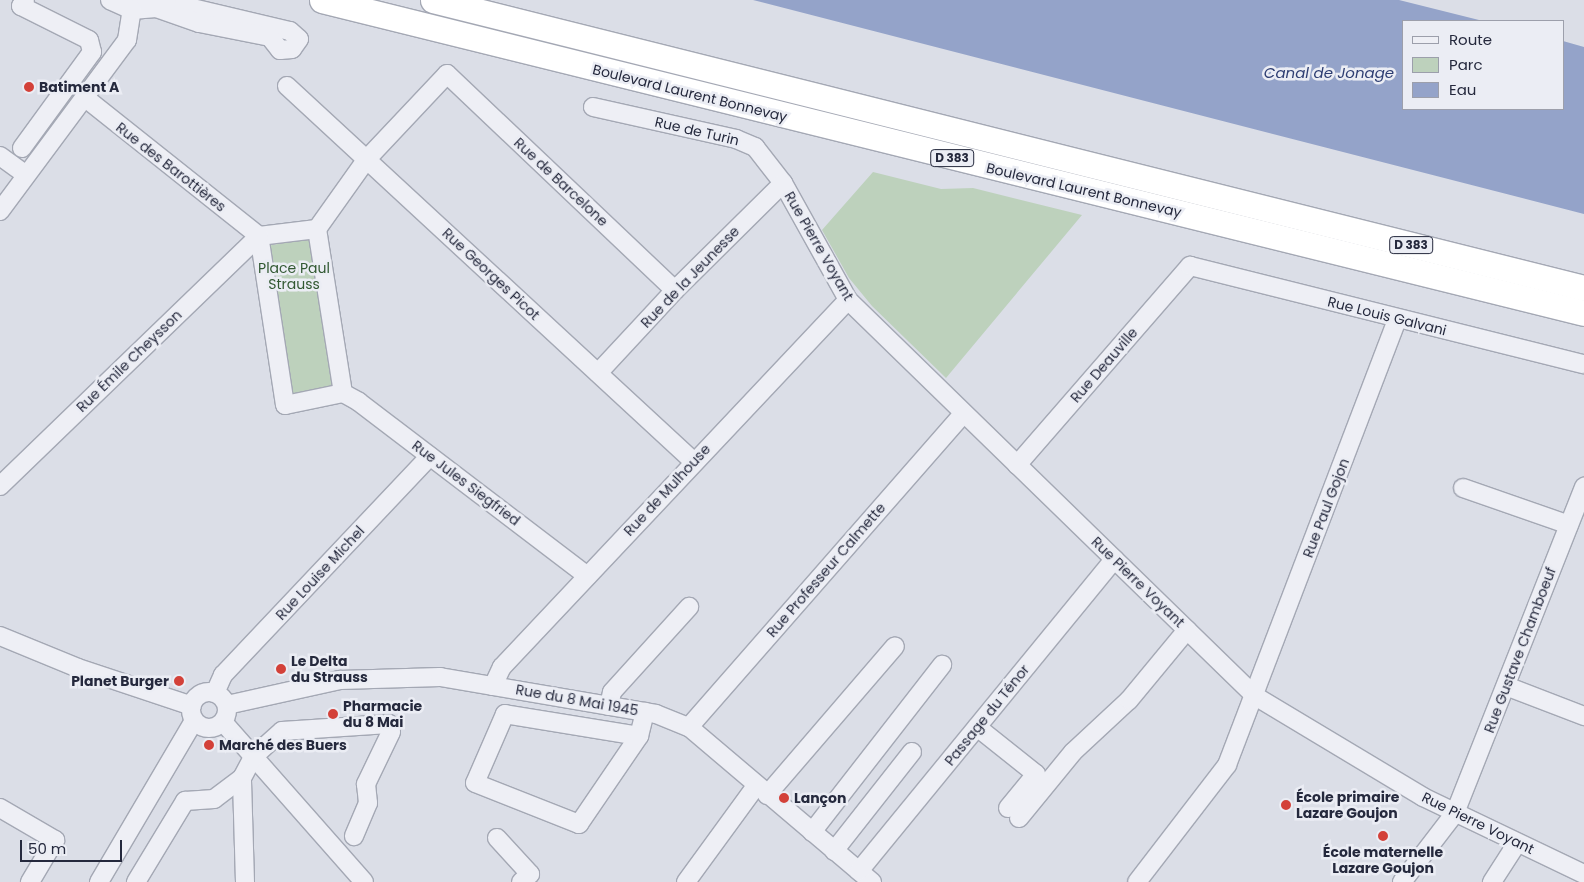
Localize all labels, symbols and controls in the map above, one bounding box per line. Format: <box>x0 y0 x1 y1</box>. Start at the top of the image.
legend <box>1402 20 1564 110</box>
text: Route <box>1449 29 1492 50</box>
text: Parc <box>1449 54 1483 75</box>
street label: Boulevard Laurent Bonnevay <box>591 61 789 125</box>
water label: Canal de Jonage <box>1264 64 1394 82</box>
place label: Batiment A <box>39 79 119 95</box>
text: Eau <box>1449 79 1476 100</box>
marker: Batiment A <box>23 81 35 93</box>
street label: Rue de Turin <box>653 113 741 149</box>
street label: Rue des Barottières <box>113 119 229 215</box>
street label: Rue de Barcelone <box>511 134 611 230</box>
road number: D 383 <box>930 148 974 168</box>
street label: Boulevard Laurent Bonnevay <box>985 159 1183 221</box>
street label: Rue Pierre Voyant <box>781 189 857 303</box>
street label: Rue de la Jeunesse <box>637 223 743 331</box>
street label: Rue Georges Picot <box>439 225 543 323</box>
road number: D 383 <box>1388 236 1434 254</box>
park label: Place Paul Strauss <box>258 260 330 292</box>
street label: Rue Louis Galvani <box>1326 293 1448 339</box>
street label: Rue Émile Cheysson <box>73 306 185 416</box>
street label: Rue Deauville <box>1067 324 1141 406</box>
street label: Rue Jules Siegfried <box>409 437 523 529</box>
street label: Rue de Mulhouse <box>620 441 714 539</box>
street label: Rue Paul Gojon <box>1299 456 1353 560</box>
street label: Rue Professeur Calmette <box>763 499 889 641</box>
street label: Rue Louise Michel <box>272 523 368 623</box>
street label: Rue Pierre Voyant <box>1088 533 1188 631</box>
street label: Rue Gustave Chamboeuf <box>1481 565 1559 735</box>
place label: Le Delta du Strauss <box>291 653 368 686</box>
street label: Passage du Ténor <box>941 661 1033 769</box>
marker: Le Delta du Strauss <box>275 663 287 675</box>
place label: Planet Burger <box>71 673 169 689</box>
marker: Planet Burger <box>173 675 185 687</box>
street label: Rue du 8 Mai 1945 <box>514 681 640 719</box>
place label: Pharmacie du 8 Mai <box>343 698 422 730</box>
marker: Pharmacie du 8 Mai <box>327 708 339 720</box>
place label: Marché des Buers <box>219 737 347 753</box>
marker: Marché des Buers <box>203 739 215 751</box>
place label: École primaire Lazare Goujon <box>1296 789 1399 822</box>
street label: Rue Pierre Voyant <box>1419 789 1537 857</box>
place label: Lançon <box>794 790 846 806</box>
marker: Lançon <box>778 792 790 804</box>
marker: École primaire Lazare Goujon <box>1280 799 1292 811</box>
scale bar <box>22 830 125 862</box>
marker: École maternelle Lazare Goujon <box>1377 830 1389 842</box>
text: 50 m <box>28 838 66 859</box>
place label: École maternelle Lazare Goujon <box>1323 844 1443 876</box>

